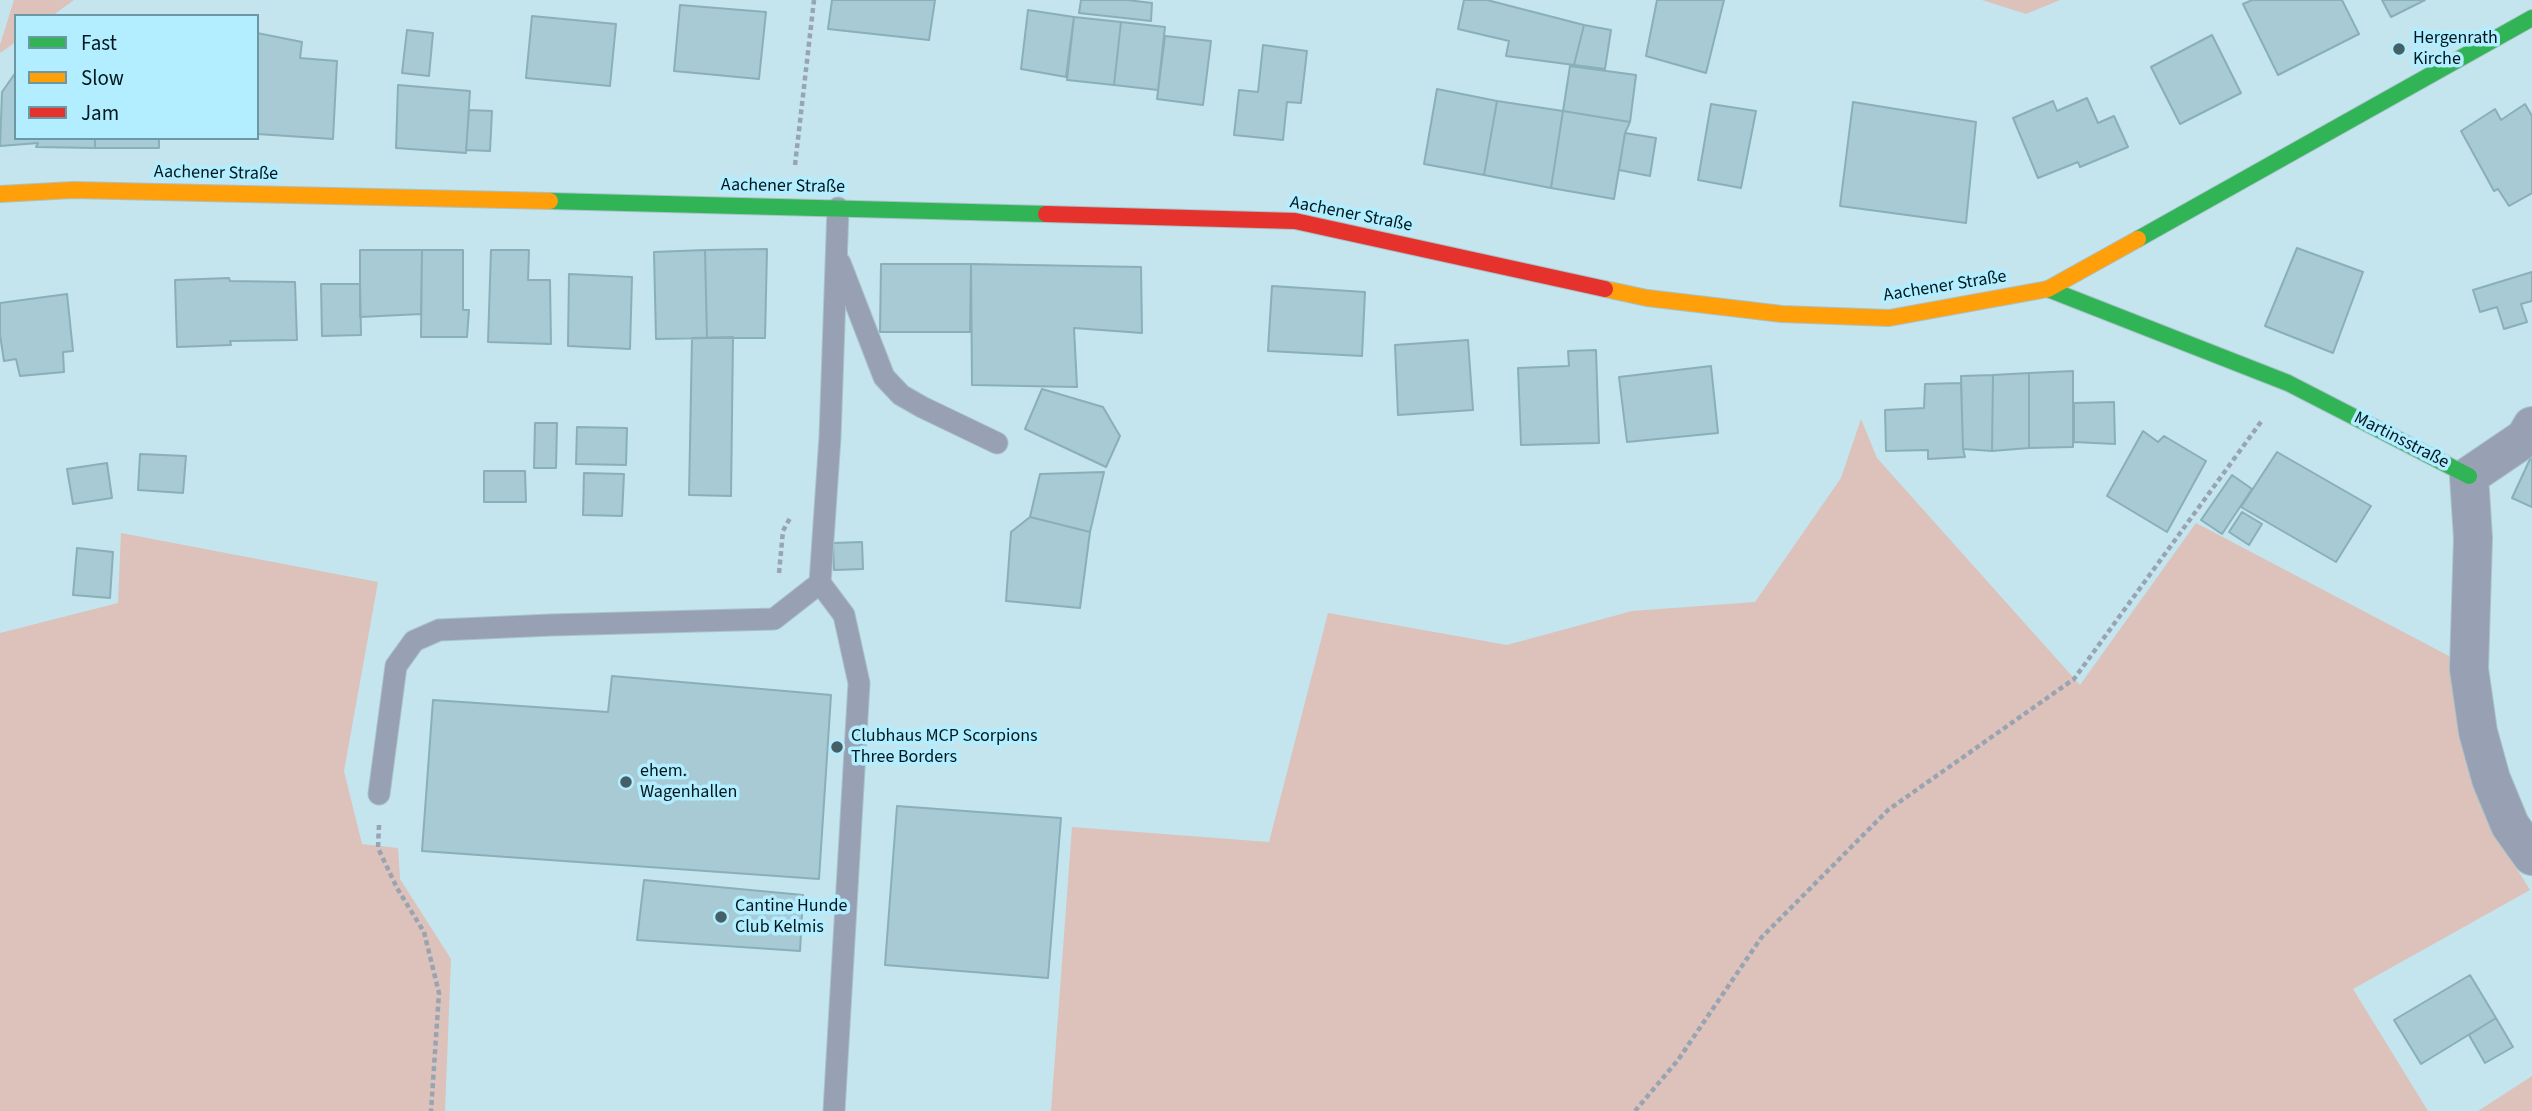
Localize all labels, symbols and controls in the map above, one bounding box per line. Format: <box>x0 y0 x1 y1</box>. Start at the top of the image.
legend <box>14 14 259 140</box>
text: Fast <box>81 28 117 58</box>
place label: Hergenrath Kirche <box>2413 28 2498 70</box>
marker: Hergenrath Kirche <box>2391 41 2407 57</box>
text: Slow <box>81 63 124 93</box>
text: Jam <box>81 98 119 128</box>
street label: Aachener Straße <box>154 162 278 186</box>
street label: Aachener Straße <box>721 175 845 199</box>
street label: Aachener Straße <box>1288 193 1414 237</box>
street label: Aachener Straße <box>1882 267 2008 307</box>
street label: Martinsstraße <box>2350 408 2452 474</box>
place label: Clubhaus MCP Scorpions Three Borders <box>851 726 1038 768</box>
marker: Clubhaus MCP Scorpions Three Borders <box>829 739 845 755</box>
place label: ehem. Wagenhallen <box>640 761 737 804</box>
marker: ehem. Wagenhallen <box>618 774 634 790</box>
place label: Cantine Hunde Club Kelmis <box>735 896 847 939</box>
marker: Cantine Hunde Club Kelmis <box>713 909 729 925</box>

